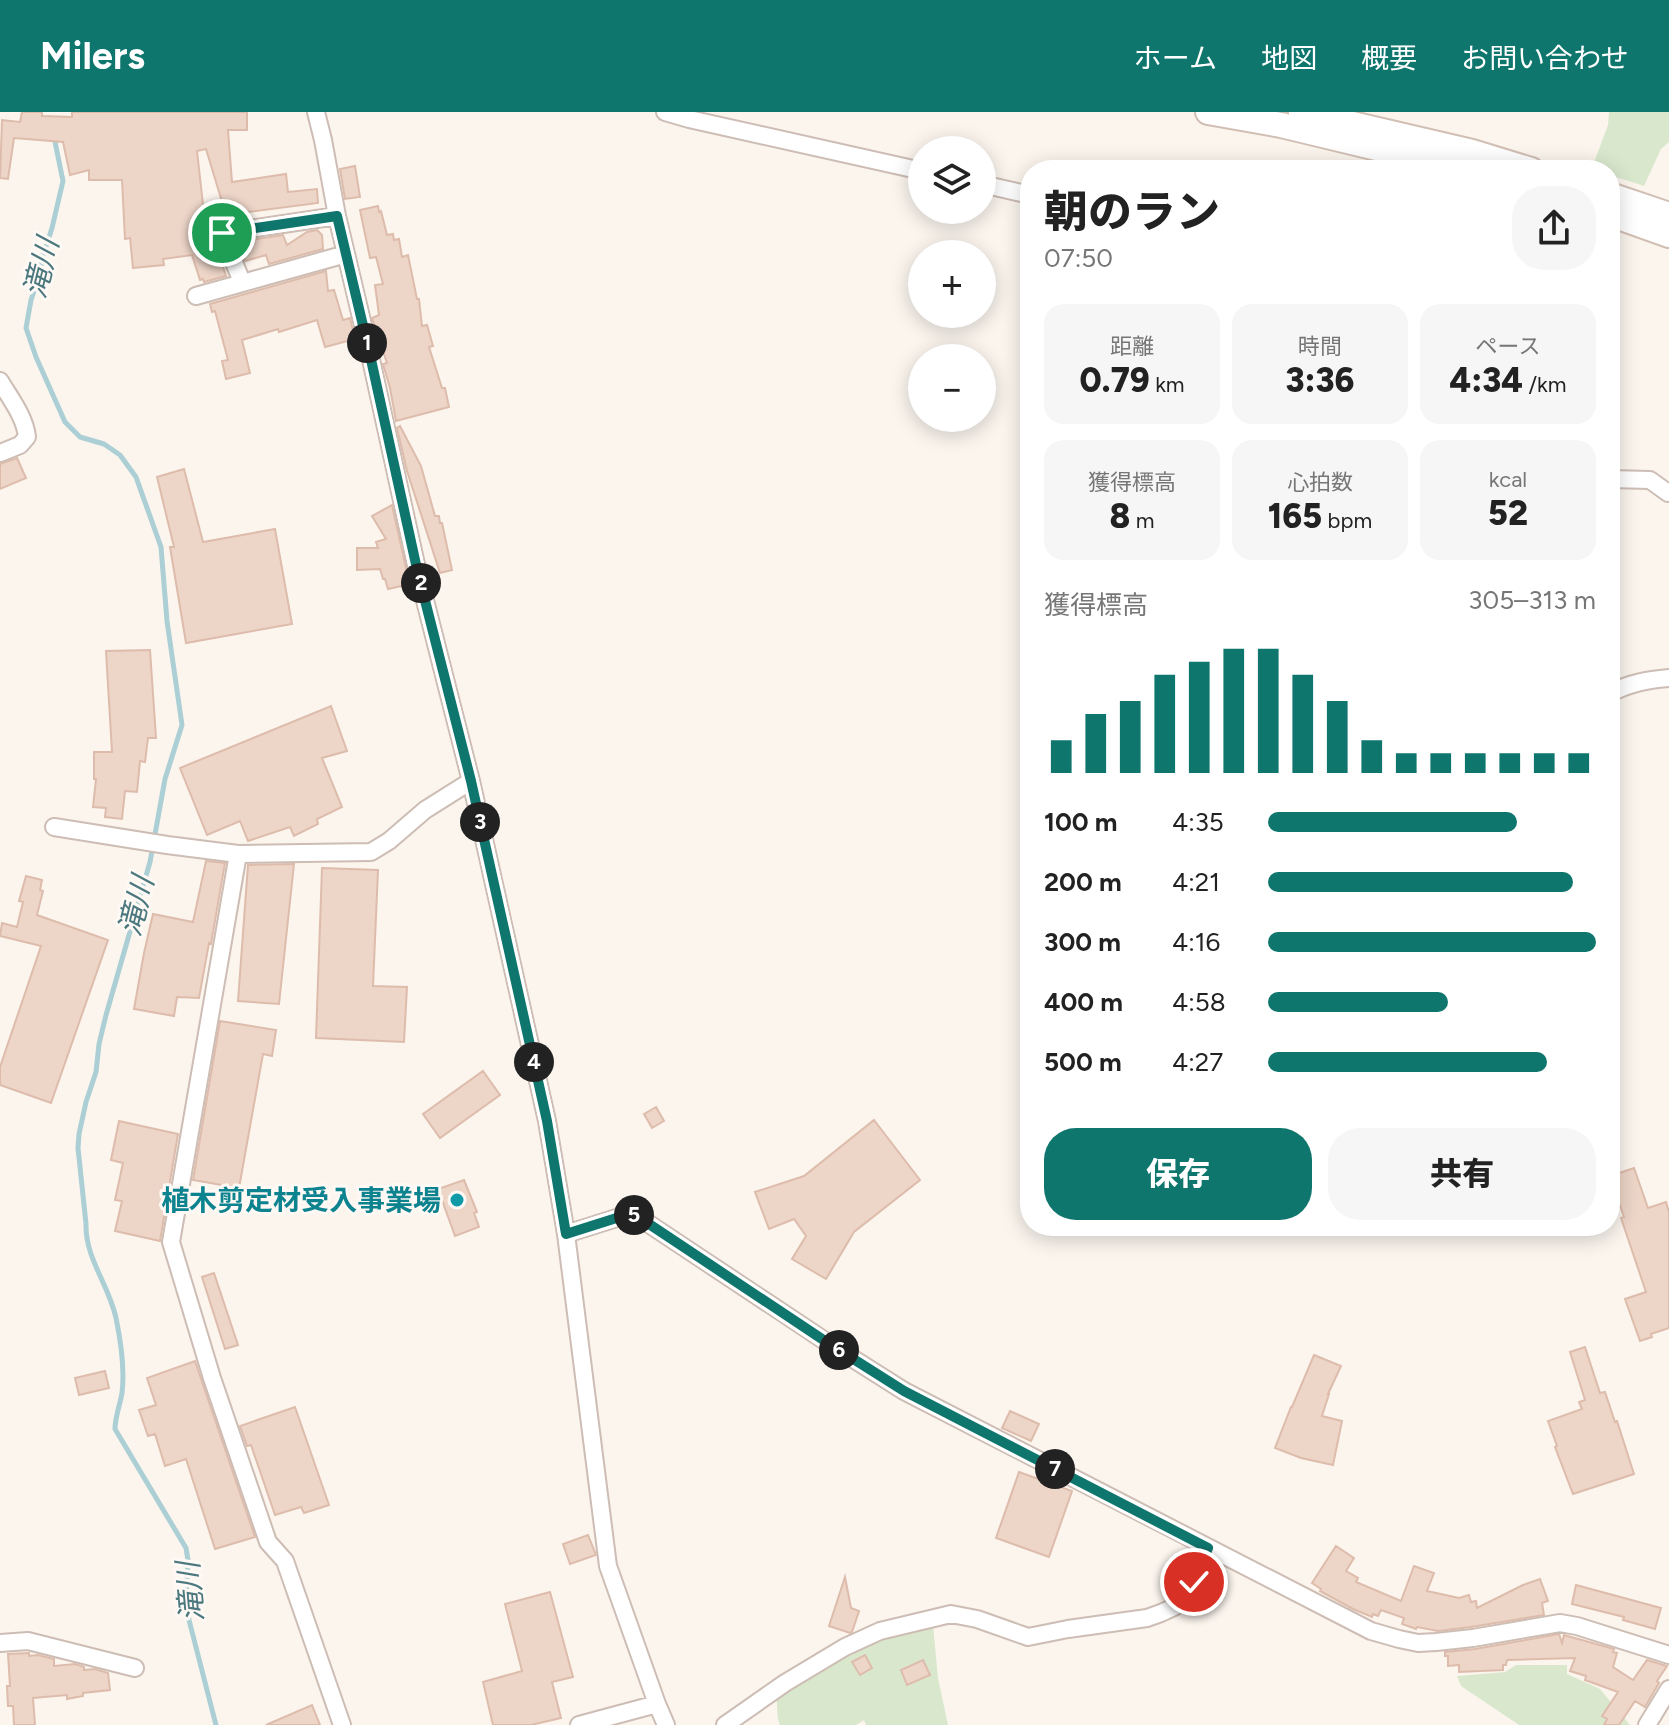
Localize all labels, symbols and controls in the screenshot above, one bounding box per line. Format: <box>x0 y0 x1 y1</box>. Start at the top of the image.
text: Milers <box>40 33 145 79</box>
text: ホーム <box>1134 41 1217 75</box>
text: 地図 <box>1261 41 1317 75</box>
text: 概要 <box>1361 41 1417 75</box>
text: お問い合わせ <box>1461 41 1629 75</box>
map controls <box>908 136 996 432</box>
button: layers <box>908 136 996 224</box>
text: 朝のラン <box>1044 185 1220 238</box>
button: share <box>1512 186 1596 270</box>
pin <box>188 199 256 267</box>
icon: arrive <box>200 211 244 255</box>
water label: 滝川 <box>16 232 67 302</box>
button: + <box>908 240 996 328</box>
text: 07:50 <box>1044 242 1113 274</box>
pin: 1 <box>347 323 387 363</box>
text: 1 <box>362 329 372 356</box>
text: 距離 <box>1110 333 1154 360</box>
text: 時間 <box>1298 333 1342 360</box>
text: ペース <box>1476 333 1540 360</box>
button: − <box>908 344 996 432</box>
text: 0.79 <box>1079 360 1150 401</box>
text: 3:36 <box>1285 360 1355 401</box>
text: 4:34 <box>1450 360 1523 401</box>
text: km <box>1150 371 1185 398</box>
text: /km <box>1523 371 1566 398</box>
text: kcal <box>1489 466 1527 493</box>
text: 獲得標高 <box>1088 469 1176 496</box>
text: 心拍数 <box>1287 469 1353 496</box>
text: 52 <box>1488 493 1528 534</box>
text: 8 <box>1110 496 1130 537</box>
text: 165 <box>1268 496 1322 537</box>
text: m <box>1130 507 1154 534</box>
text: bpm <box>1322 507 1372 534</box>
pin: 2 <box>401 563 441 603</box>
text: 2 <box>415 569 427 596</box>
text: 305–313 m <box>1468 584 1596 616</box>
text: 獲得標高 <box>1044 589 1148 621</box>
pin: 3 <box>460 802 500 842</box>
text: 100 m <box>1044 806 1118 838</box>
text: 4:35 <box>1172 806 1224 838</box>
text: 3 <box>474 808 486 835</box>
text: 200 m <box>1044 866 1122 898</box>
text: 4:21 <box>1172 866 1220 898</box>
water label: 滝川 <box>111 870 162 940</box>
text: 300 m <box>1044 926 1121 958</box>
text: 4:16 <box>1172 926 1220 958</box>
text: 400 m <box>1044 986 1123 1018</box>
text: 4:58 <box>1172 986 1226 1018</box>
pin: 4 <box>514 1042 554 1082</box>
text: 500 m <box>1044 1046 1122 1078</box>
text: 4:27 <box>1172 1046 1223 1078</box>
text: 4 <box>527 1048 541 1075</box>
button: 保存 <box>1044 1128 1312 1220</box>
button: 共有 <box>1328 1128 1596 1220</box>
place label: 植木剪定材受入事業場 <box>161 1183 441 1217</box>
marker: 植木剪定材受入事業場 <box>448 1191 466 1209</box>
pin: 5 <box>614 1195 654 1235</box>
text: 5 <box>628 1201 640 1228</box>
pin: 6 <box>819 1330 859 1370</box>
text: 6 <box>833 1336 845 1363</box>
pin: 7 <box>1035 1449 1075 1489</box>
text: 7 <box>1049 1455 1061 1482</box>
pin <box>1160 1548 1228 1616</box>
water label: 滝川 <box>169 1558 211 1623</box>
icon: check <box>1172 1560 1216 1604</box>

